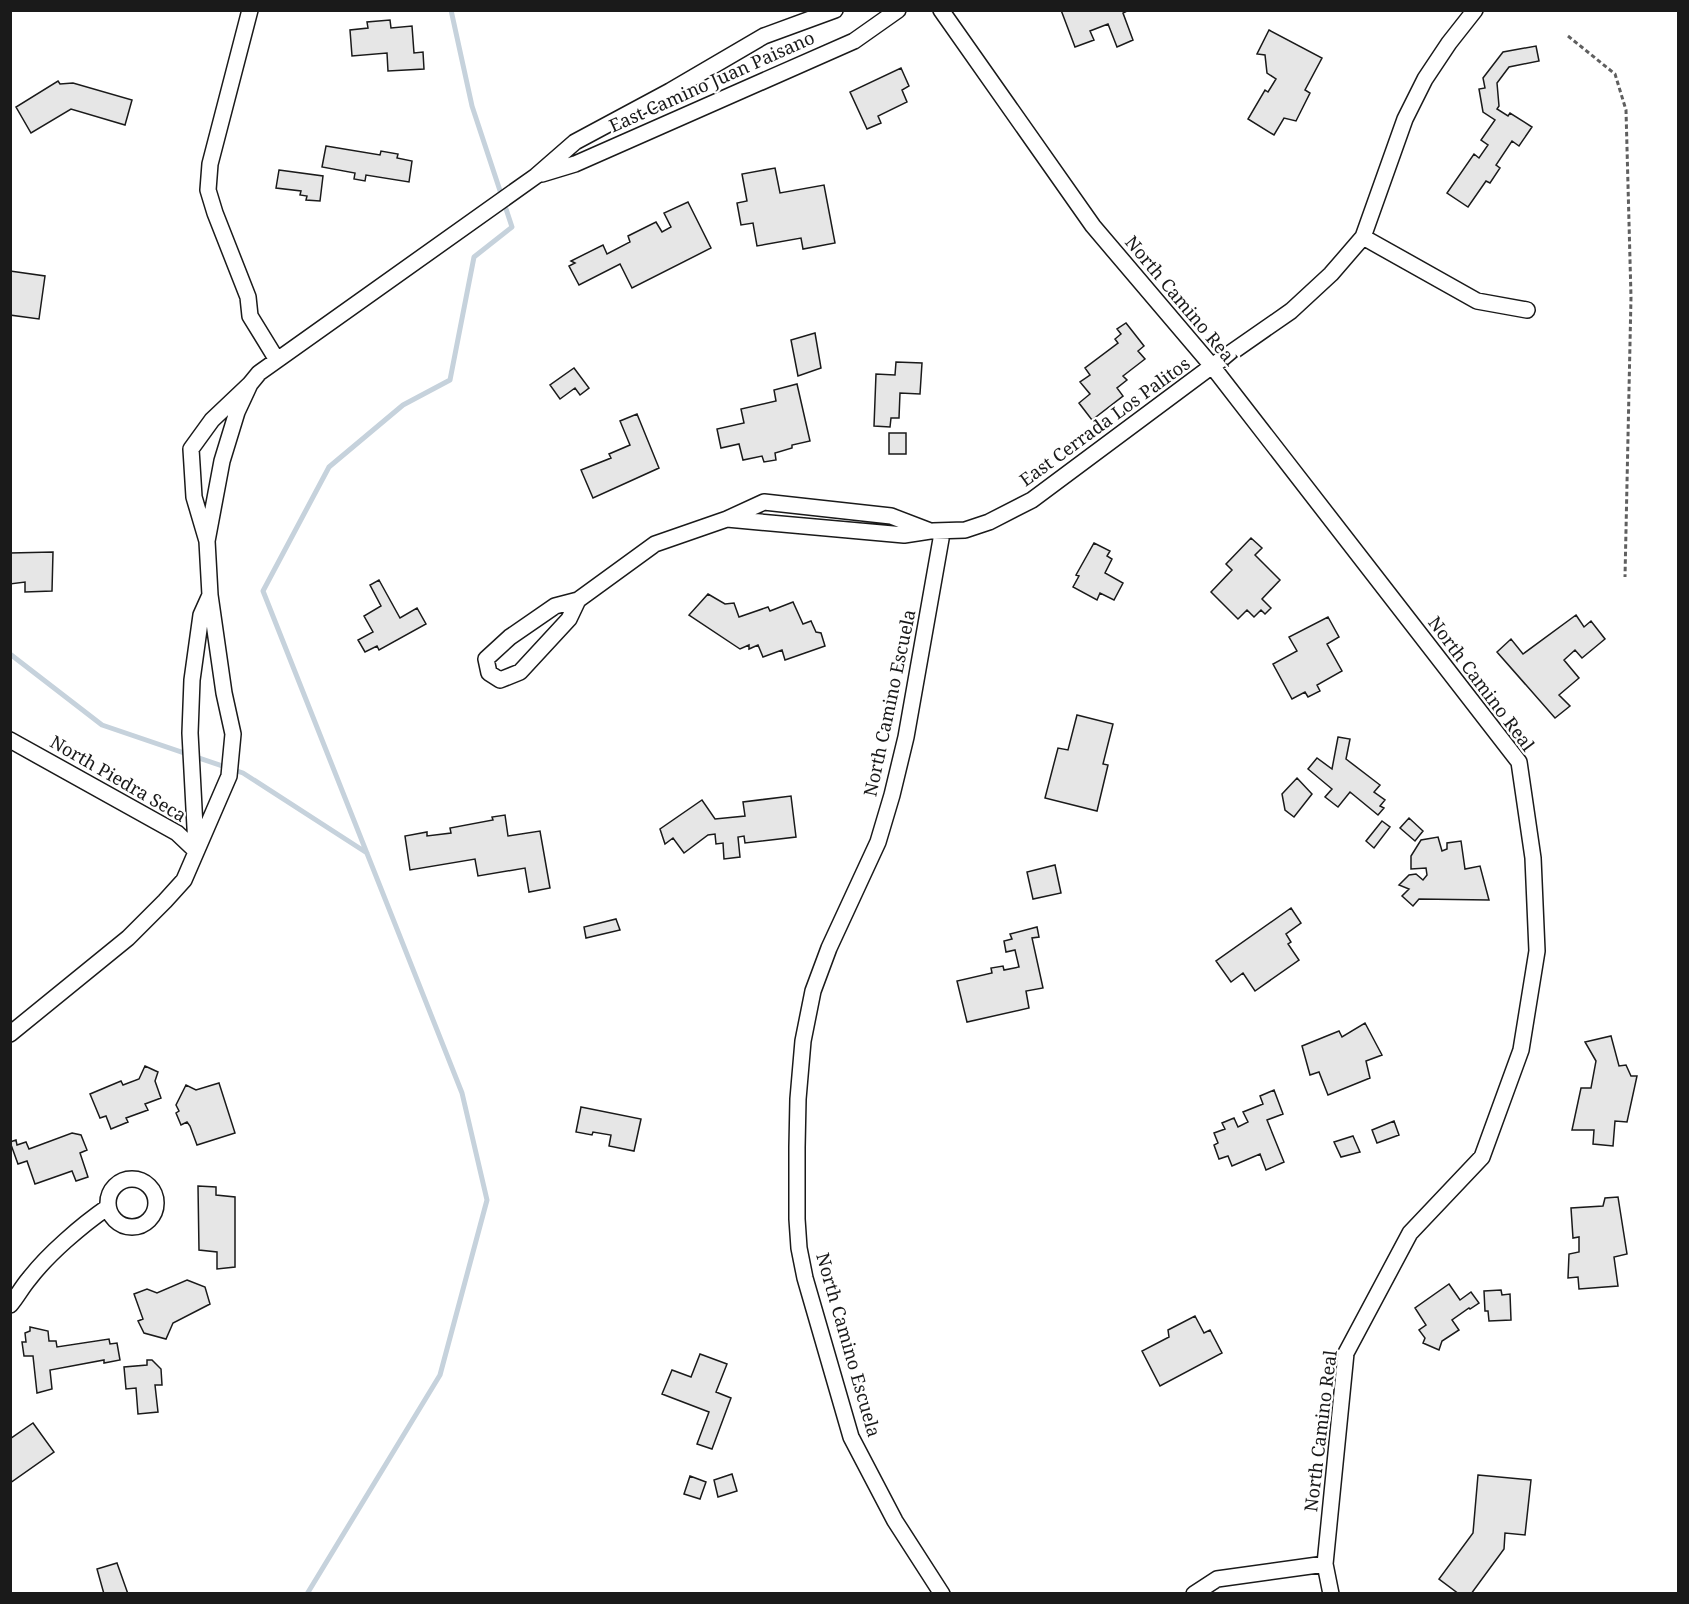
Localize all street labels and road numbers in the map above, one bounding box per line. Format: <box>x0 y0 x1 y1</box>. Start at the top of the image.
street label: East Camino Juan Paisano <box>605 25 818 137</box>
street label: North Camino Real <box>1120 230 1244 371</box>
street label: East Cerrada Los Palitos <box>1014 351 1195 491</box>
street label: North Camino Escuela <box>857 607 921 799</box>
street label: North Camino Real <box>1423 611 1541 756</box>
street label: North Piedra Seca <box>46 729 191 827</box>
street label: North Camino Escuela <box>811 1250 887 1440</box>
street label: North Camino Real <box>1298 1348 1342 1513</box>

